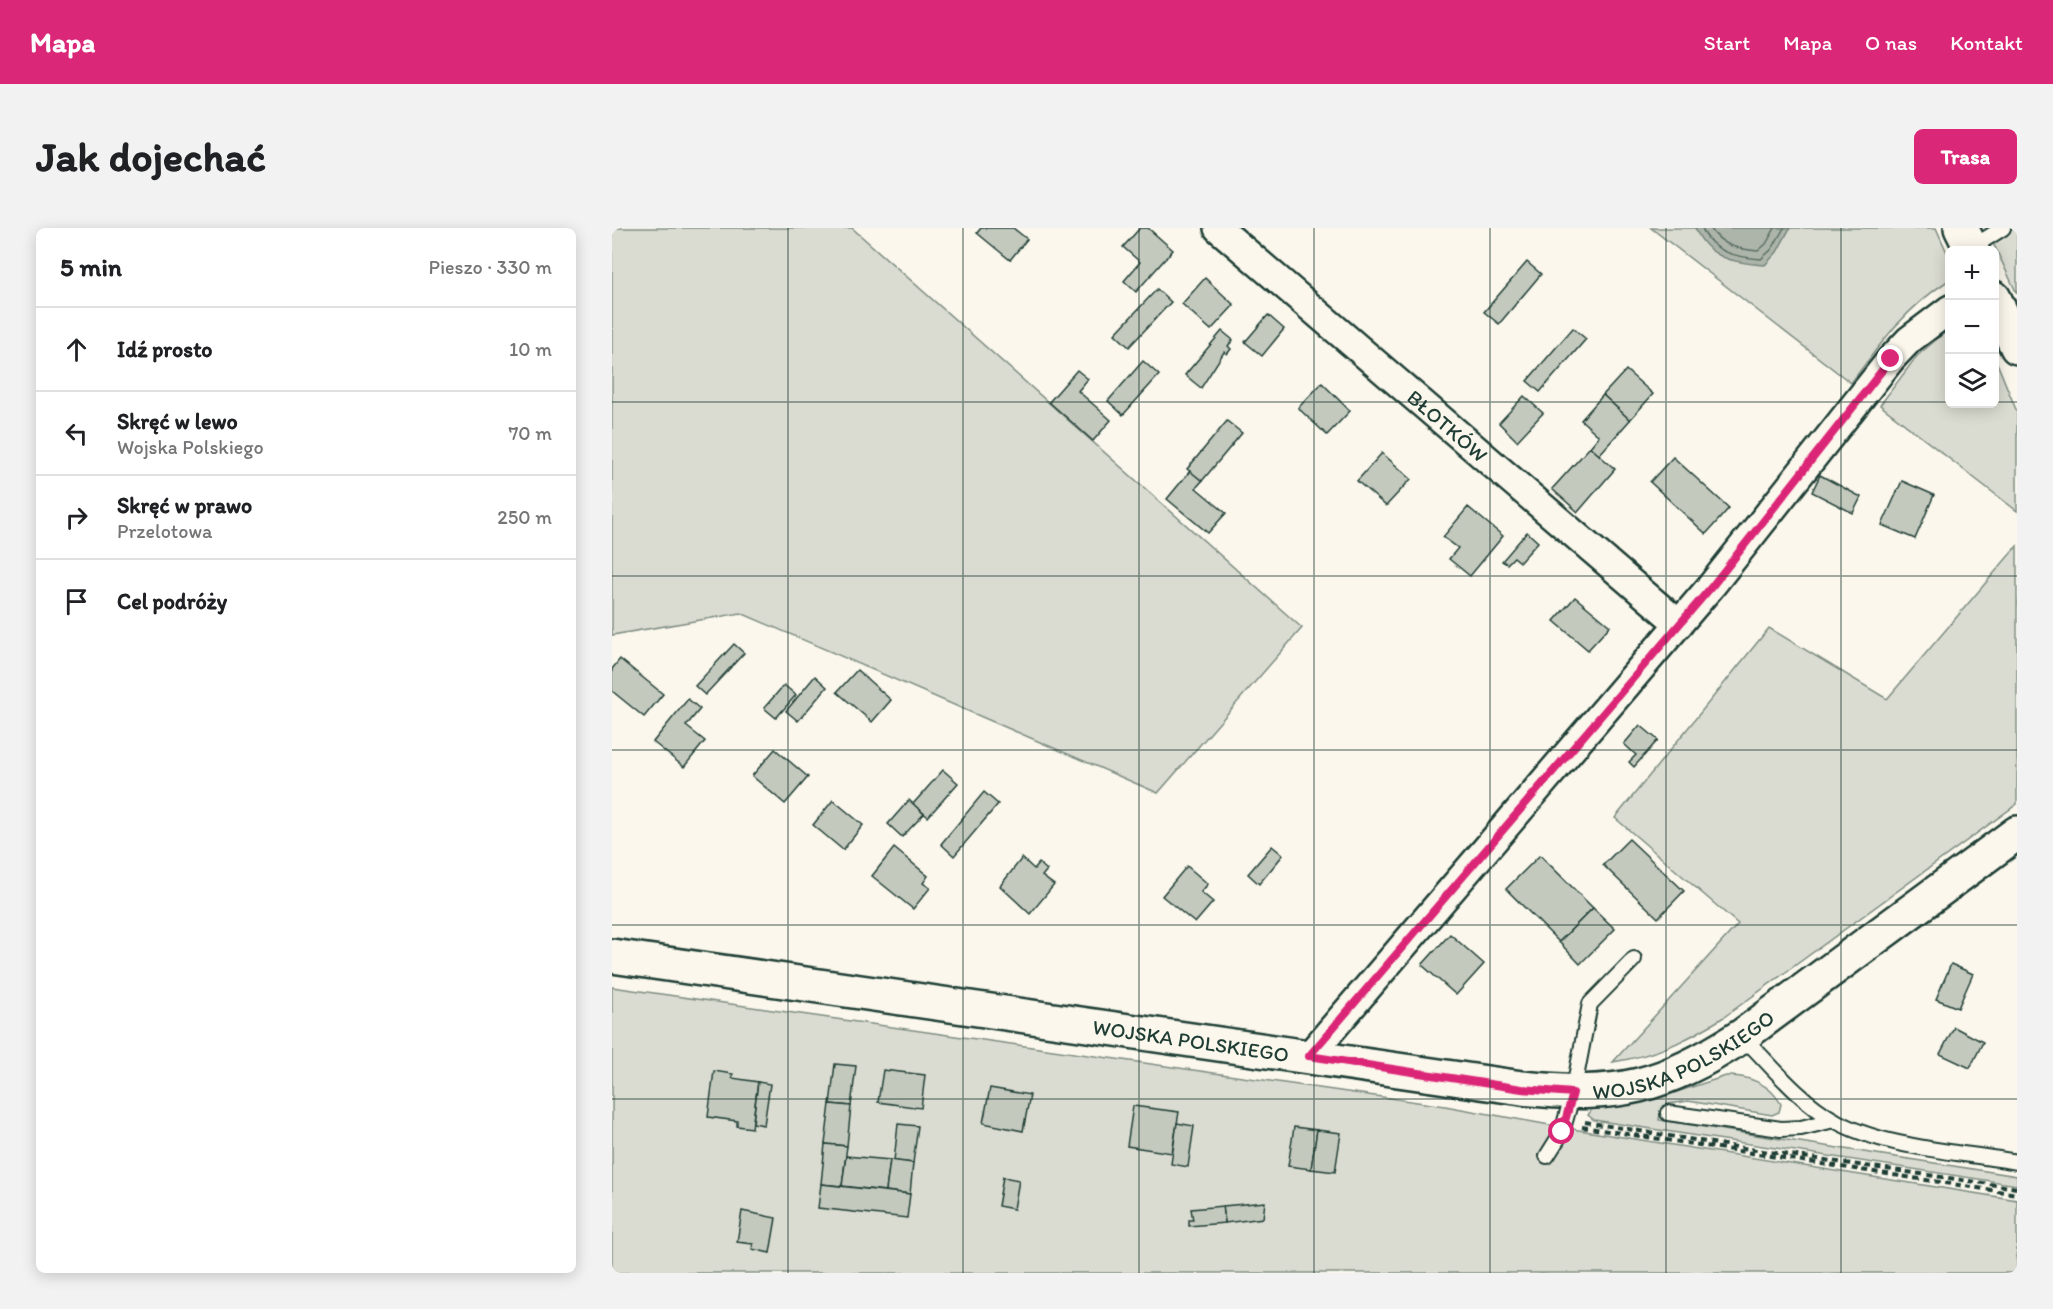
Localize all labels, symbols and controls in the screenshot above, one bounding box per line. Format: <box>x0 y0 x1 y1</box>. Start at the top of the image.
text: Mapa <box>30 25 95 59</box>
text: Start <box>1704 30 1750 55</box>
text: Mapa <box>1783 30 1832 55</box>
text: O nas <box>1865 30 1917 55</box>
text: Kontakt <box>1950 30 2023 55</box>
button: Trasa <box>1914 129 2017 184</box>
text: Jak dojechać <box>36 131 266 182</box>
map controls <box>1945 246 1999 408</box>
button: + <box>1945 246 1999 300</box>
text: 5 min <box>60 251 122 283</box>
text: Pieszo · 330 m <box>429 255 552 279</box>
button: − <box>1945 300 1999 354</box>
icon: ahead <box>60 333 93 366</box>
text: Idź prosto <box>117 336 213 363</box>
text: 10 m <box>509 337 552 361</box>
route end <box>1877 345 1903 371</box>
button: layers <box>1945 354 1999 408</box>
street label: BŁOTKÓW <box>1403 384 1493 467</box>
text: Skręć w lewo <box>117 408 238 435</box>
icon: left <box>60 417 93 450</box>
text: 70 m <box>508 421 552 445</box>
text: Wojska Polskiego <box>117 435 264 459</box>
text: Skręć w prawo <box>117 492 252 519</box>
icon: right <box>60 501 93 534</box>
text: 250 m <box>497 505 552 529</box>
text: Przelotowa <box>117 519 213 543</box>
icon: arrive <box>60 585 93 618</box>
text: Cel podróży <box>117 588 227 615</box>
street label: WOJSKA POLSKIEGO <box>1592 1004 1779 1104</box>
street label: WOJSKA POLSKIEGO <box>1091 1013 1291 1067</box>
route start <box>1548 1118 1574 1144</box>

